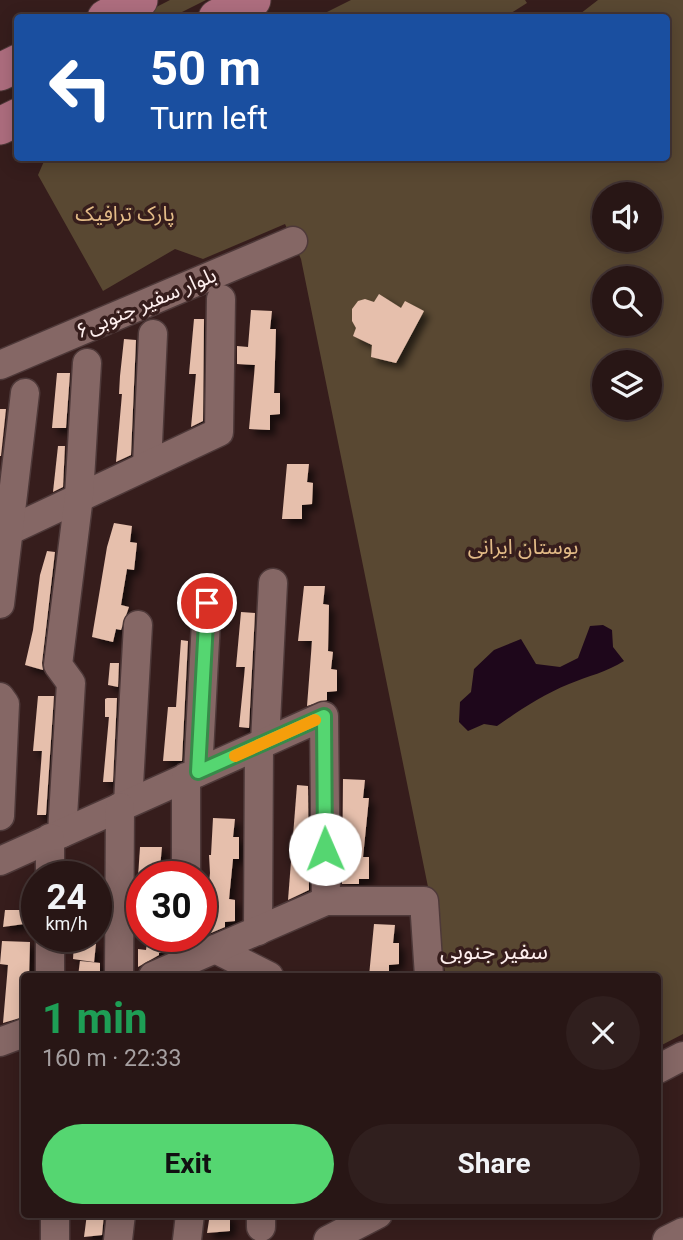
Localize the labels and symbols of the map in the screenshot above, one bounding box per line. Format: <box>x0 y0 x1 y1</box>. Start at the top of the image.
park label: پارک ترافیک <box>75 202 175 227</box>
street label: بلوار سفیر جنوبی۶ <box>72 263 220 343</box>
park label: بوستان ایرانی <box>468 535 578 559</box>
pin <box>177 573 237 633</box>
position arrow <box>288 812 362 886</box>
speed limit sign: 30 <box>126 861 217 952</box>
district label: سفیر جنوبی <box>440 938 548 965</box>

